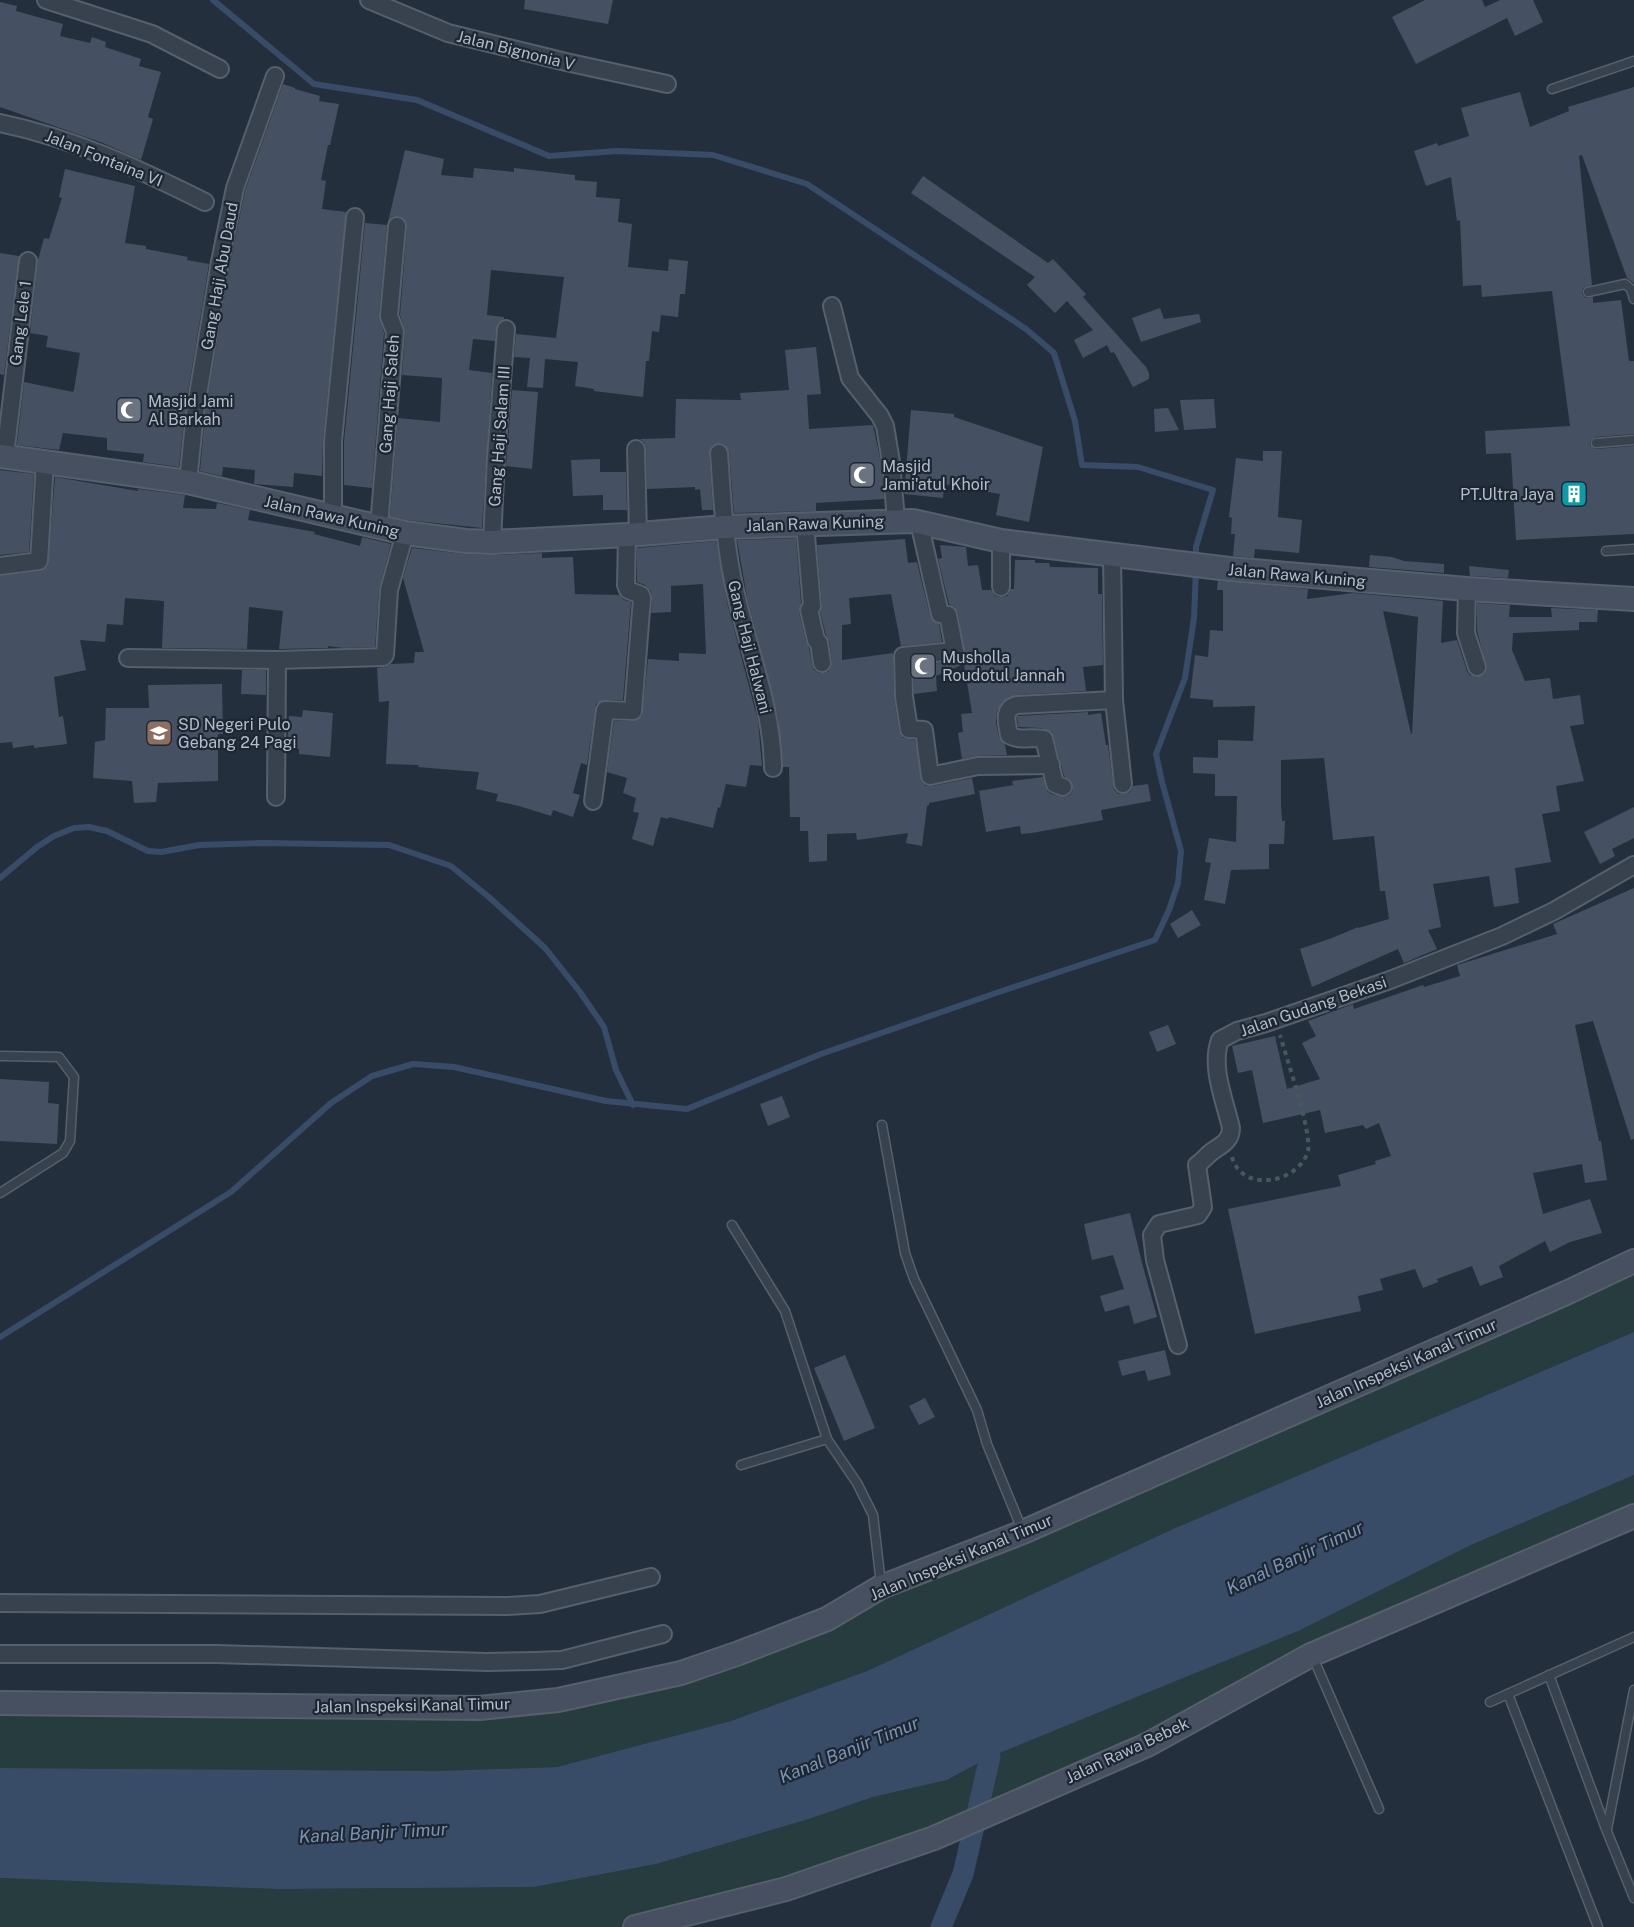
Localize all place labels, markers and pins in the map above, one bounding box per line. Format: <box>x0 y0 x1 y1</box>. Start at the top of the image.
place label: Masjid Jami Al Barkah <box>148 392 234 429</box>
mosque icon: Masjid Jami Al Barkah <box>114 395 144 425</box>
place label: Masjid Jami'atul Khoir <box>882 457 990 494</box>
mosque icon: Masjid Jami'atul Khoir <box>847 460 877 490</box>
building icon: PT.Ultra Jaya <box>1559 479 1589 509</box>
place label: PT.Ultra Jaya <box>1460 485 1554 504</box>
place label: Musholla Roudotul Jannah <box>942 648 1065 685</box>
mosque icon: Musholla Roudotul Jannah <box>908 651 938 681</box>
place label: SD Negeri Pulo Gebang 24 Pagi <box>178 715 296 752</box>
school or university icon: SD Negeri Pulo Gebang 24 Pagi <box>144 718 174 748</box>

